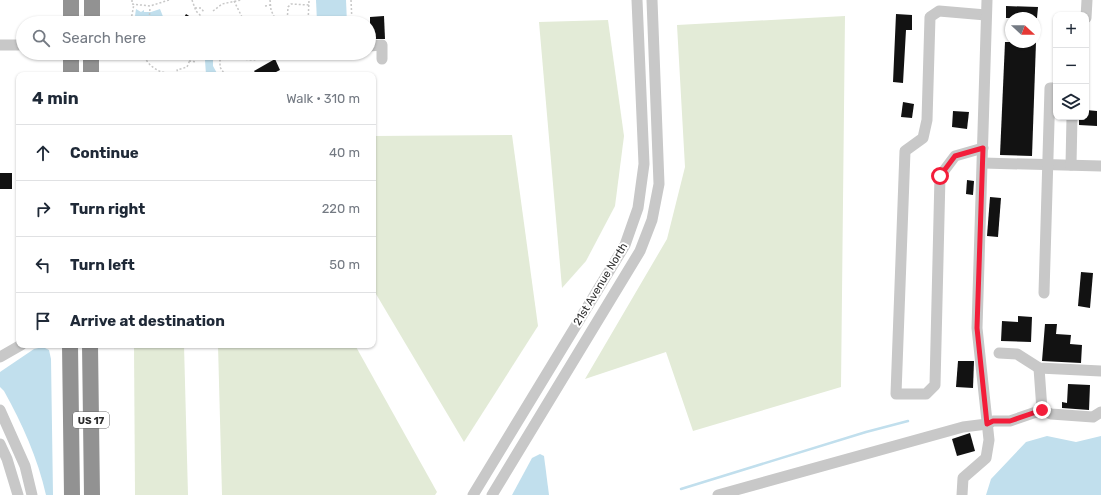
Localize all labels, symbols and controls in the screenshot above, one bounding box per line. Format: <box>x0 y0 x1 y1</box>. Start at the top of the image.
north arrow <box>1005 12 1041 48</box>
map controls <box>1053 12 1089 120</box>
button: + <box>1053 12 1089 48</box>
search box <box>16 16 376 60</box>
icon: search <box>30 27 52 49</box>
text: Search here <box>62 29 146 47</box>
button: − <box>1053 48 1089 84</box>
button: layers <box>1053 84 1089 120</box>
text: 4 min <box>32 88 79 108</box>
text: Walk · 310 m <box>286 91 360 106</box>
icon: ahead <box>32 142 54 164</box>
text: Continue <box>70 144 139 162</box>
text: 40 m <box>329 145 360 160</box>
route start <box>931 167 949 185</box>
icon: right <box>32 198 54 220</box>
text: Turn right <box>70 200 145 218</box>
text: 220 m <box>322 201 360 216</box>
street label: 21st Avenue North <box>571 241 630 328</box>
icon: left <box>32 254 54 276</box>
text: Turn left <box>70 256 135 274</box>
text: 50 m <box>329 257 360 272</box>
icon: arrive <box>32 310 54 332</box>
text: Arrive at destination <box>70 312 225 330</box>
route end <box>1033 401 1051 419</box>
road number: US 17 <box>73 412 109 428</box>

